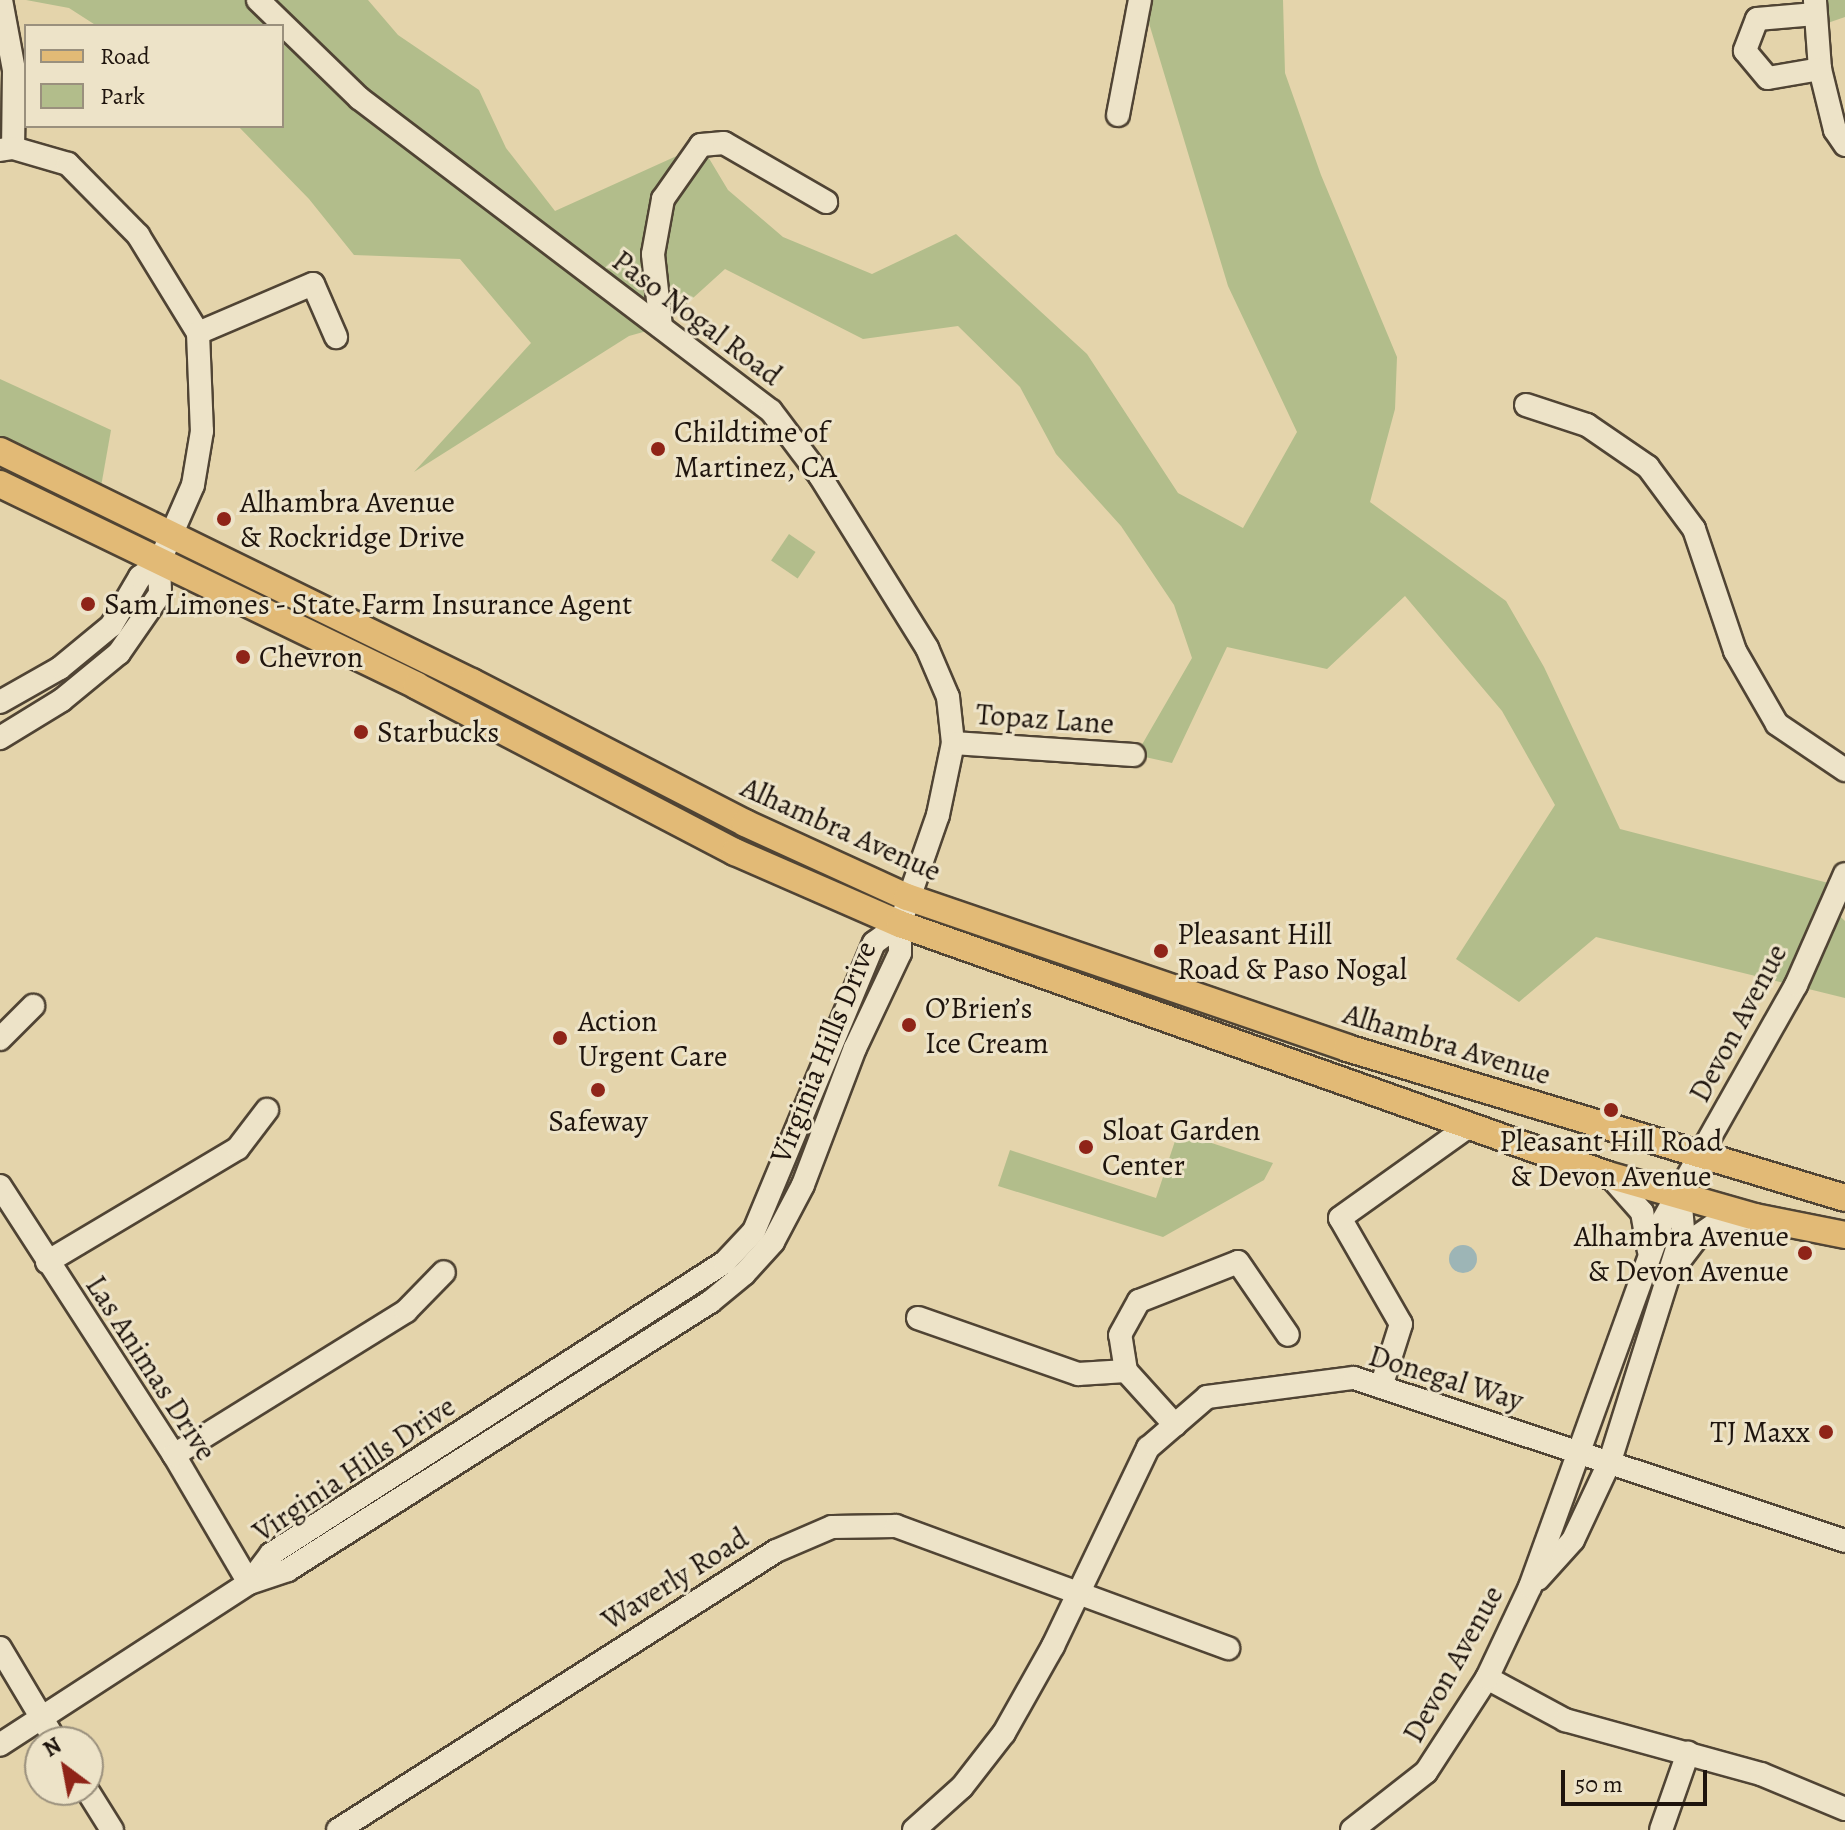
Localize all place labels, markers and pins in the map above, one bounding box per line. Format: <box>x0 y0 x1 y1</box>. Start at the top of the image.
place label: Childtime of Martinez, CA <box>674 414 838 484</box>
marker: Childtime of Martinez, CA <box>649 440 667 458</box>
place label: Alhambra Avenue & Rockridge Drive <box>240 484 465 554</box>
marker: Alhambra Avenue & Rockridge Drive <box>215 510 233 528</box>
place label: Sam Limones - State Farm Insurance Agent <box>104 586 633 622</box>
marker: Sam Limones - State Farm Insurance Agent <box>79 595 97 613</box>
place label: Chevron <box>259 639 363 675</box>
marker: Chevron <box>234 648 252 666</box>
place label: Starbucks <box>377 714 499 750</box>
marker: Starbucks <box>352 723 370 741</box>
place label: Pleasant Hill Road & Paso Nogal <box>1177 916 1407 986</box>
marker: Pleasant Hill Road & Paso Nogal <box>1152 942 1170 960</box>
place label: O’Brien’s Ice Cream <box>925 990 1049 1060</box>
place label: Action Urgent Care <box>578 1003 727 1074</box>
marker: O’Brien’s Ice Cream <box>900 1016 918 1034</box>
marker: Action Urgent Care <box>549 1027 571 1049</box>
marker: Safeway <box>589 1081 607 1099</box>
marker: Pleasant Hill Road & Devon Avenue <box>1602 1101 1620 1119</box>
place label: Safeway <box>548 1103 648 1139</box>
place label: Sloat Garden Center <box>1102 1112 1261 1182</box>
place label: Pleasant Hill Road & Devon Avenue <box>1499 1123 1723 1194</box>
marker: Sloat Garden Center <box>1077 1138 1095 1156</box>
place label: Alhambra Avenue & Devon Avenue <box>1574 1218 1789 1288</box>
marker: Alhambra Avenue & Devon Avenue <box>1796 1244 1814 1262</box>
place label: TJ Maxx <box>1710 1414 1810 1450</box>
marker: TJ Maxx <box>1817 1423 1835 1441</box>

